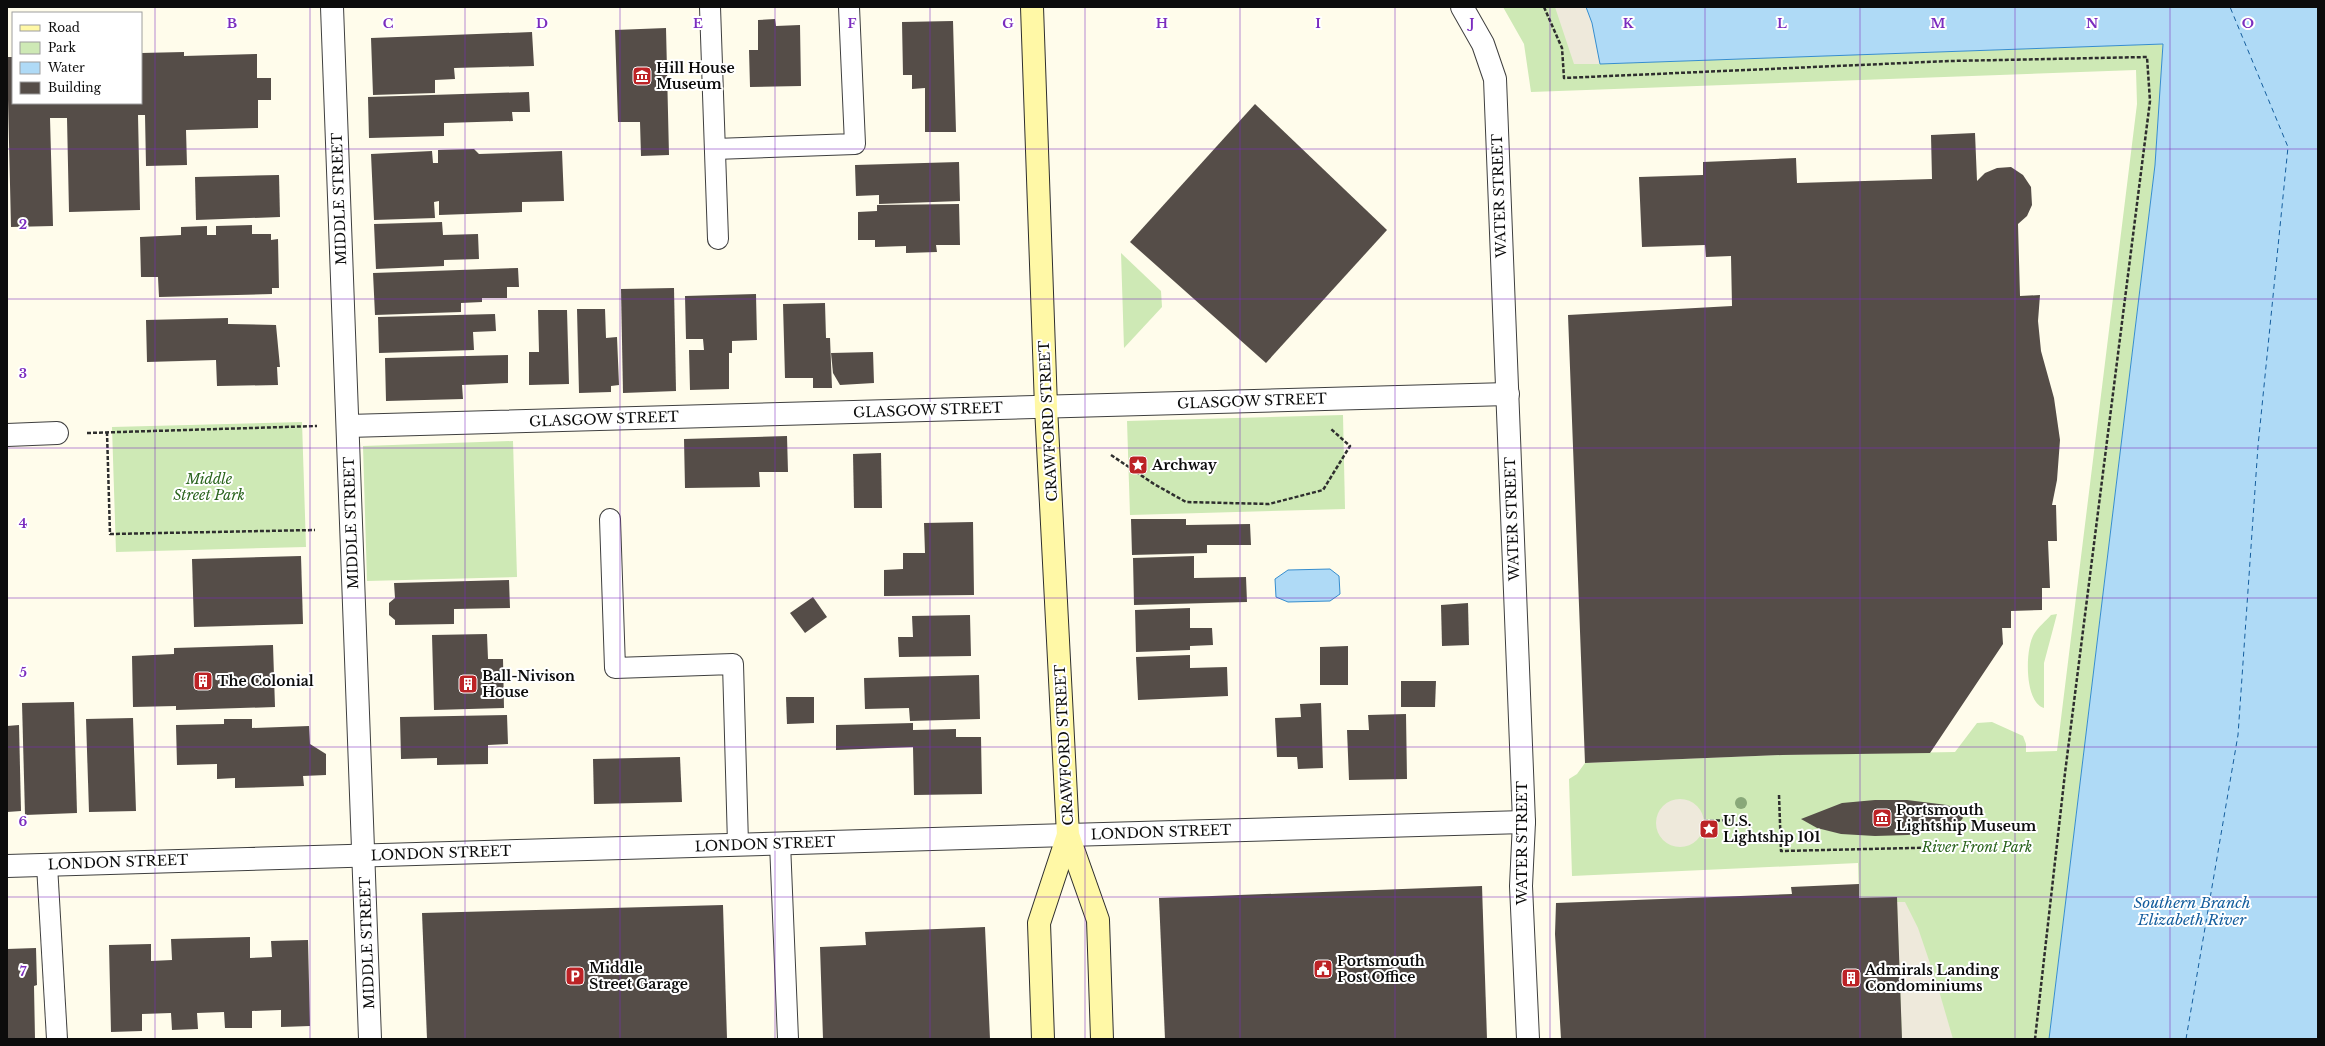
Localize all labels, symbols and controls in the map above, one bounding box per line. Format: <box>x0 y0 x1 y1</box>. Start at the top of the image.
legend <box>12 12 142 104</box>
text: B <box>227 15 237 32</box>
text: C <box>383 15 394 32</box>
text: D <box>536 15 548 32</box>
text: E <box>693 15 703 32</box>
text: F <box>848 15 857 32</box>
text: G <box>1002 15 1014 32</box>
text: H <box>1156 15 1168 32</box>
text: I <box>1315 15 1321 32</box>
text: J <box>1466 15 1475 32</box>
text: K <box>1623 15 1634 32</box>
text: L <box>1777 15 1787 32</box>
text: M <box>1931 15 1946 32</box>
text: N <box>2086 15 2098 32</box>
text: O <box>2242 15 2254 32</box>
text: Road <box>48 20 80 35</box>
text: Park <box>48 40 76 55</box>
place label: Hill House Museum <box>656 59 735 93</box>
text: Water <box>47 60 85 75</box>
museum icon: Hill House Museum <box>631 65 653 87</box>
text: Building <box>48 80 102 95</box>
street label: MIDDLE STREET <box>328 132 350 266</box>
street label: WATER STREET <box>1488 134 1510 259</box>
text: 2 <box>19 216 27 233</box>
street label: CRAWFORD STREET <box>1035 340 1061 502</box>
text: 3 <box>19 365 27 382</box>
street label: GLASGOW STREET <box>1177 389 1327 413</box>
street label: GLASGOW STREET <box>853 398 1003 422</box>
street label: GLASGOW STREET <box>529 407 679 431</box>
place icon: Archway <box>1127 454 1149 476</box>
street label: MIDDLE STREET <box>340 456 362 590</box>
place label: Archway <box>1151 456 1218 474</box>
street label: WATER STREET <box>1501 457 1523 582</box>
park label: Middle Street Park <box>173 470 245 504</box>
text: 4 <box>19 515 28 532</box>
text: 5 <box>19 664 27 681</box>
street label: CRAWFORD STREET <box>1051 664 1077 826</box>
place label: Ball-Nivison House <box>482 667 575 701</box>
building icon: The Colonial <box>192 670 214 692</box>
place label: The Colonial <box>217 672 314 690</box>
building icon: Ball-Nivison House <box>457 673 479 695</box>
street label: WATER STREET <box>1513 781 1531 906</box>
place label: Portsmouth Lightship Museum <box>1896 801 2037 835</box>
museum icon: Portsmouth Lightship Museum <box>1871 807 1893 829</box>
place label: U.S. Lightship 101 <box>1723 812 1820 846</box>
text: 6 <box>19 813 28 830</box>
place icon: U.S. Lightship 101 <box>1698 818 1720 840</box>
street label: LONDON STREET <box>1090 821 1232 843</box>
street label: LONDON STREET <box>694 833 836 855</box>
park label: River Front Park <box>1921 838 2032 856</box>
street label: LONDON STREET <box>370 842 512 864</box>
street label: LONDON STREET <box>47 851 189 873</box>
street label: MIDDLE STREET <box>356 876 378 1010</box>
water label: Southern Branch Elizabeth River <box>2134 893 2251 929</box>
place label: Portsmouth Post Office <box>1337 952 1425 986</box>
public building icon: Portsmouth Post Office <box>1312 958 1334 980</box>
place label: Middle Street Garage <box>589 959 688 993</box>
place label: Admirals Landing Condominiums <box>1864 961 1999 995</box>
text: 7 <box>20 963 27 980</box>
parking icon: Middle Street Garage <box>564 965 586 987</box>
building icon: Admirals Landing Condominiums <box>1840 967 1862 989</box>

